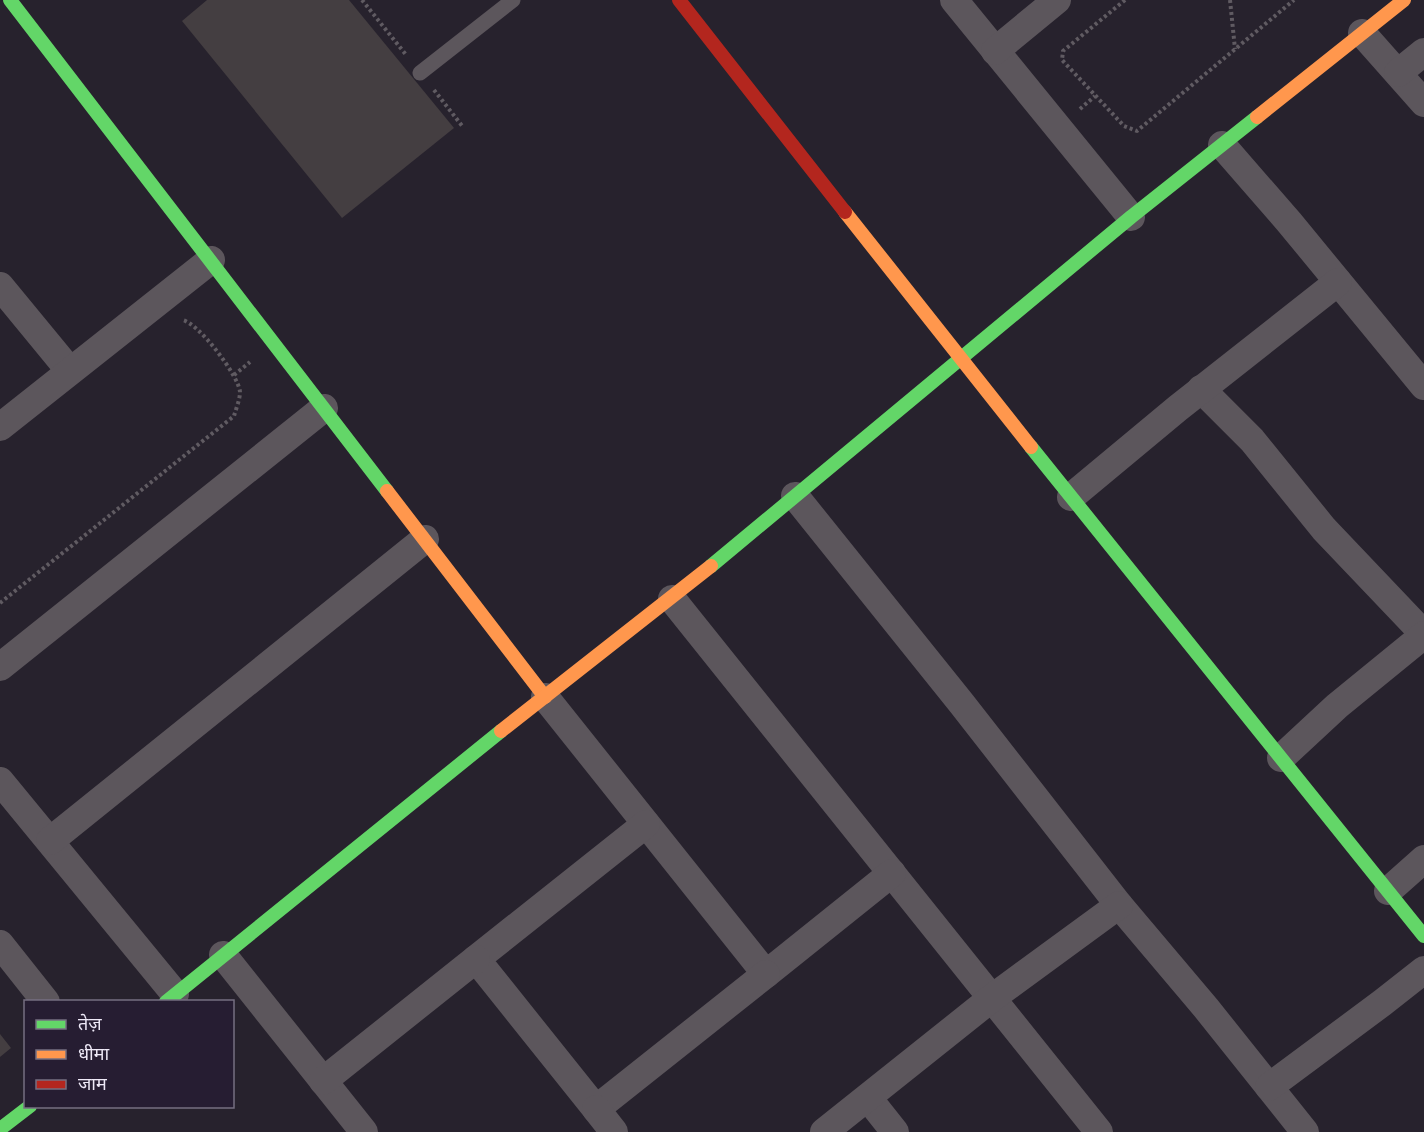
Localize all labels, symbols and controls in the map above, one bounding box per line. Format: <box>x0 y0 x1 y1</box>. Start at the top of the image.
legend <box>24 1000 234 1108</box>
text: तेज़ <box>78 1012 102 1035</box>
text: धीमा <box>78 1042 109 1065</box>
text: जाम <box>78 1072 108 1095</box>

